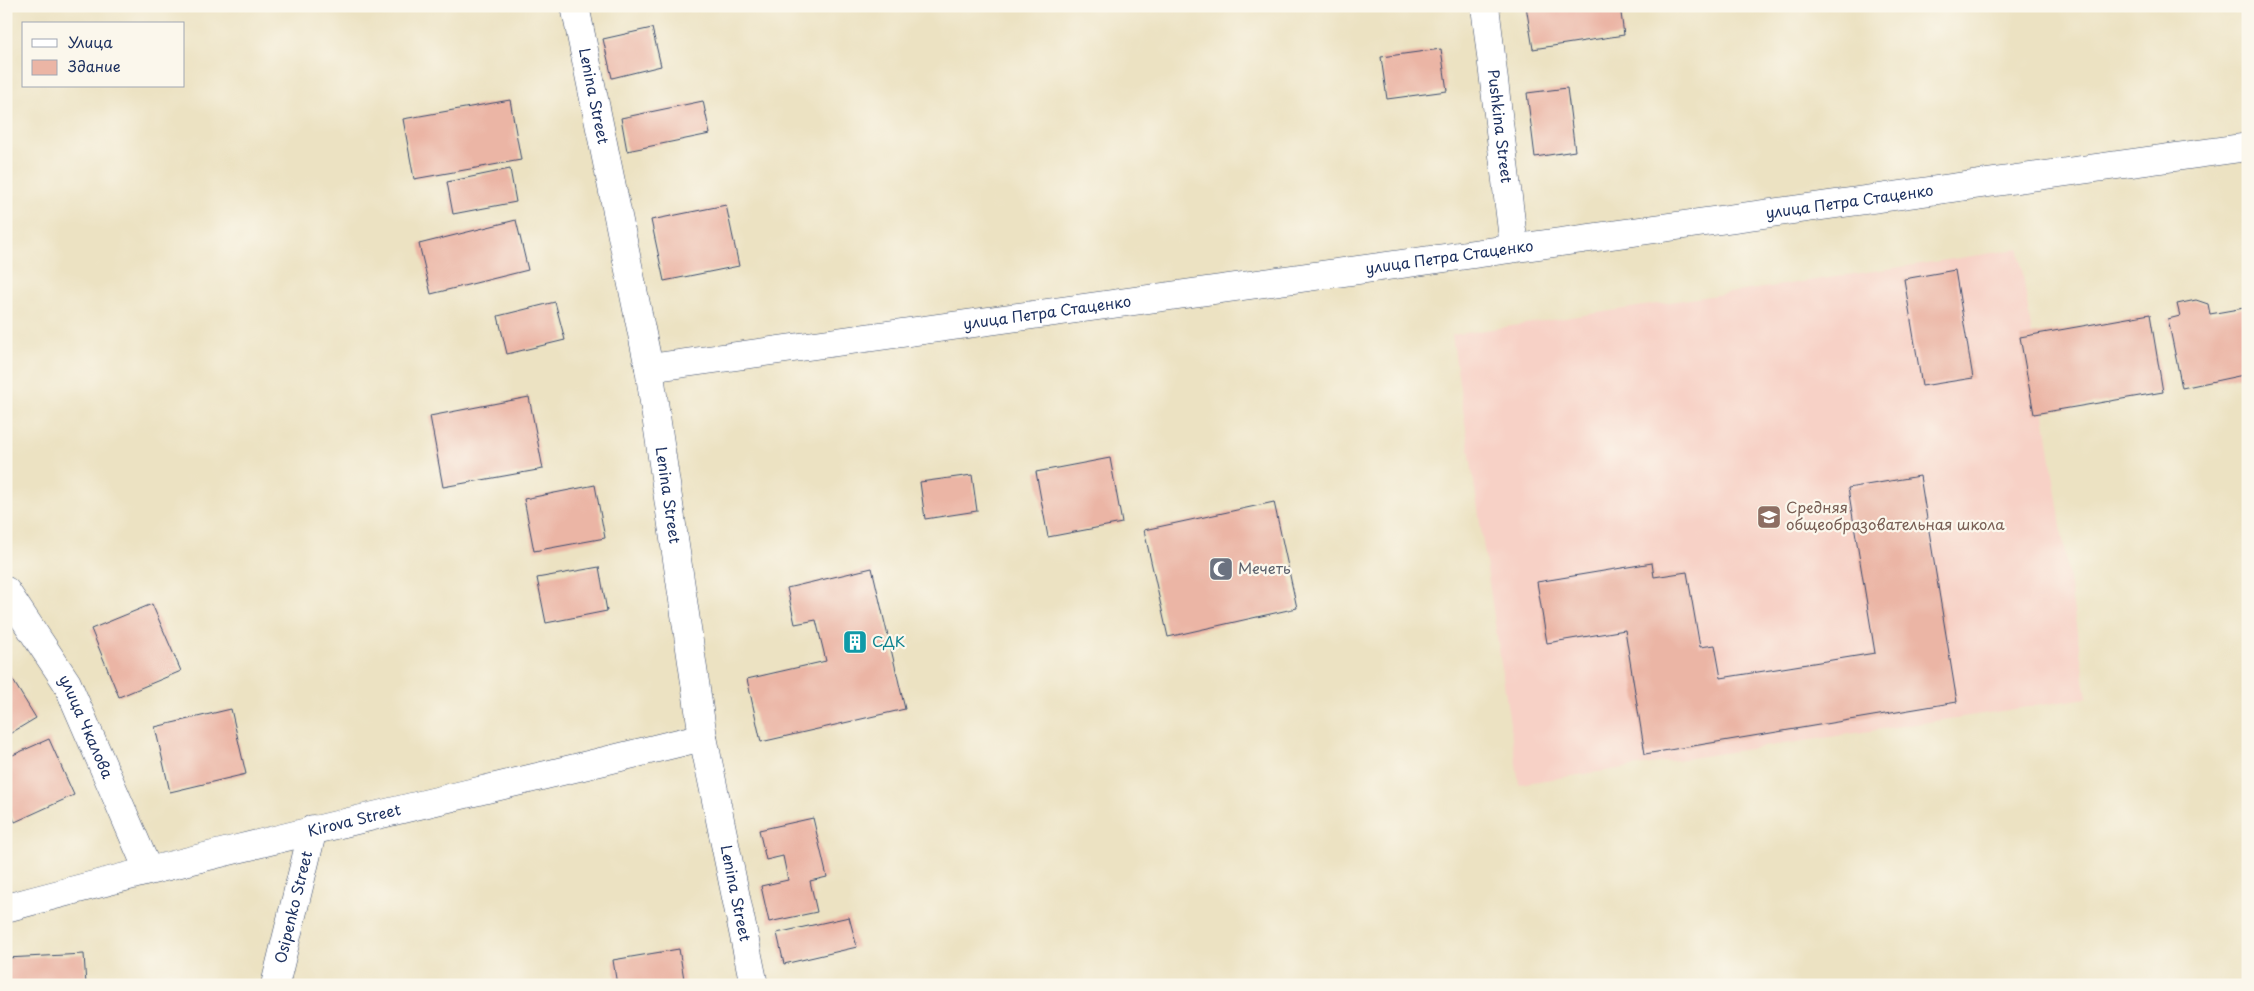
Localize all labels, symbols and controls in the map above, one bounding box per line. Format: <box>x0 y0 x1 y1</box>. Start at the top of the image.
legend <box>22 22 185 88</box>
text: Улица <box>68 30 113 53</box>
street label: Lenina Street <box>574 46 616 146</box>
text: Здание <box>68 54 121 77</box>
street label: Pushkina Street <box>1483 68 1519 184</box>
street label: улица Петра Стаценко <box>1764 178 1935 224</box>
street label: улица Петра Стаценко <box>1364 233 1535 279</box>
street label: улица Петра Стаценко <box>962 288 1132 334</box>
street label: Lenina Street <box>651 445 688 545</box>
place label: Средняя общеобразовательная школа <box>1786 495 2005 535</box>
school or university icon: Средняя общеобразовательная школа <box>1756 504 1782 530</box>
mosque icon: Мечеть <box>1208 556 1234 582</box>
place label: Мечеть <box>1238 556 1291 579</box>
building icon: СДК <box>842 629 868 655</box>
place label: СДК <box>872 629 905 652</box>
street label: улица Чкалова <box>54 669 120 782</box>
street label: Kirova Street <box>305 797 403 842</box>
street label: Lenina Street <box>715 843 758 943</box>
street label: Osipenko Street <box>268 848 317 965</box>

